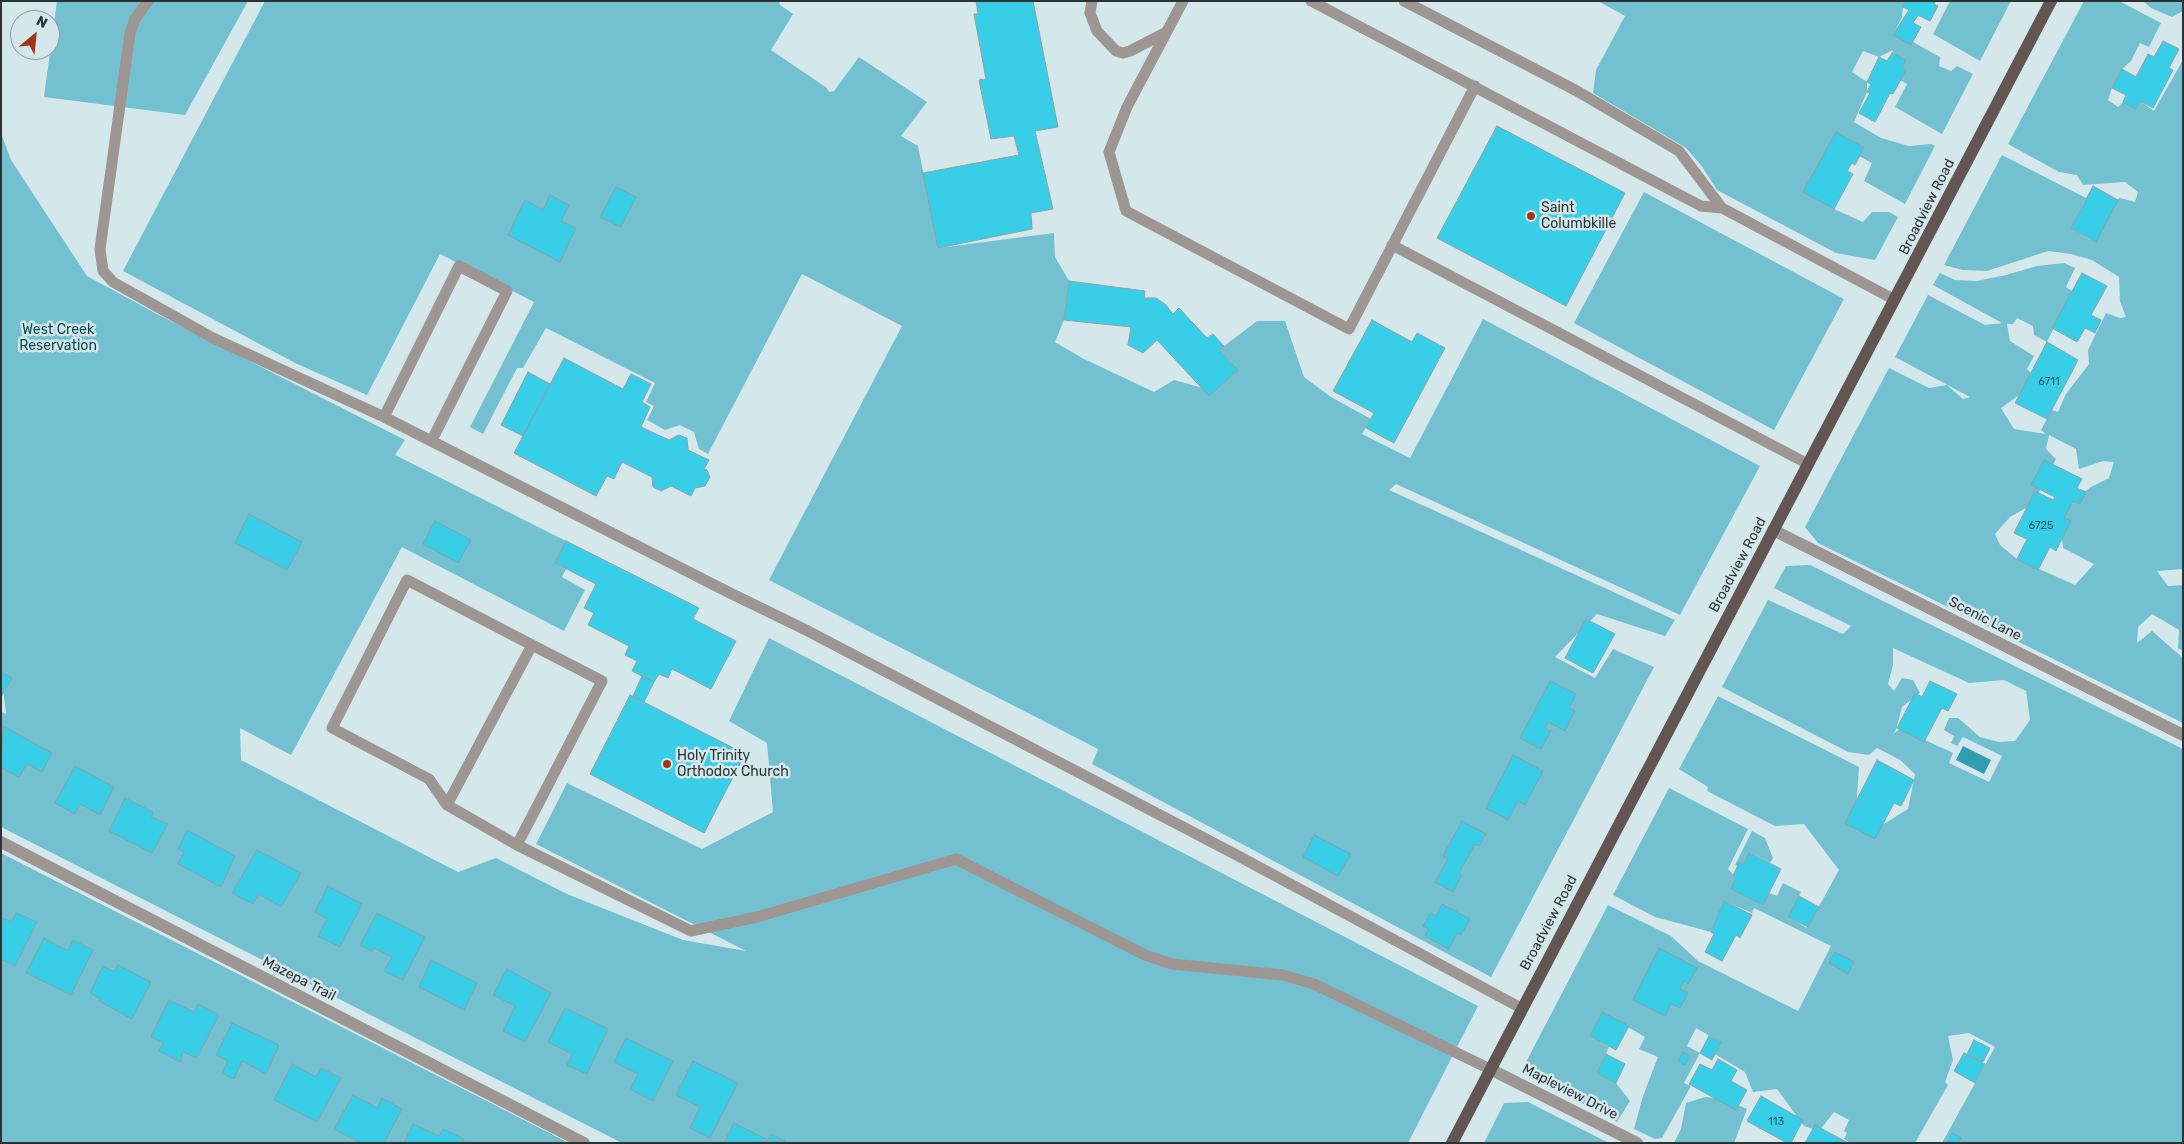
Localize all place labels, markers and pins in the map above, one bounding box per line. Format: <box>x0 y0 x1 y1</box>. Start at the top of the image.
place label: Saint Columbkille <box>1541 200 1616 232</box>
marker: Saint Columbkille <box>1525 210 1537 222</box>
place label: Holy Trinity Orthodox Church <box>677 748 789 780</box>
marker: Holy Trinity Orthodox Church <box>661 758 673 770</box>

